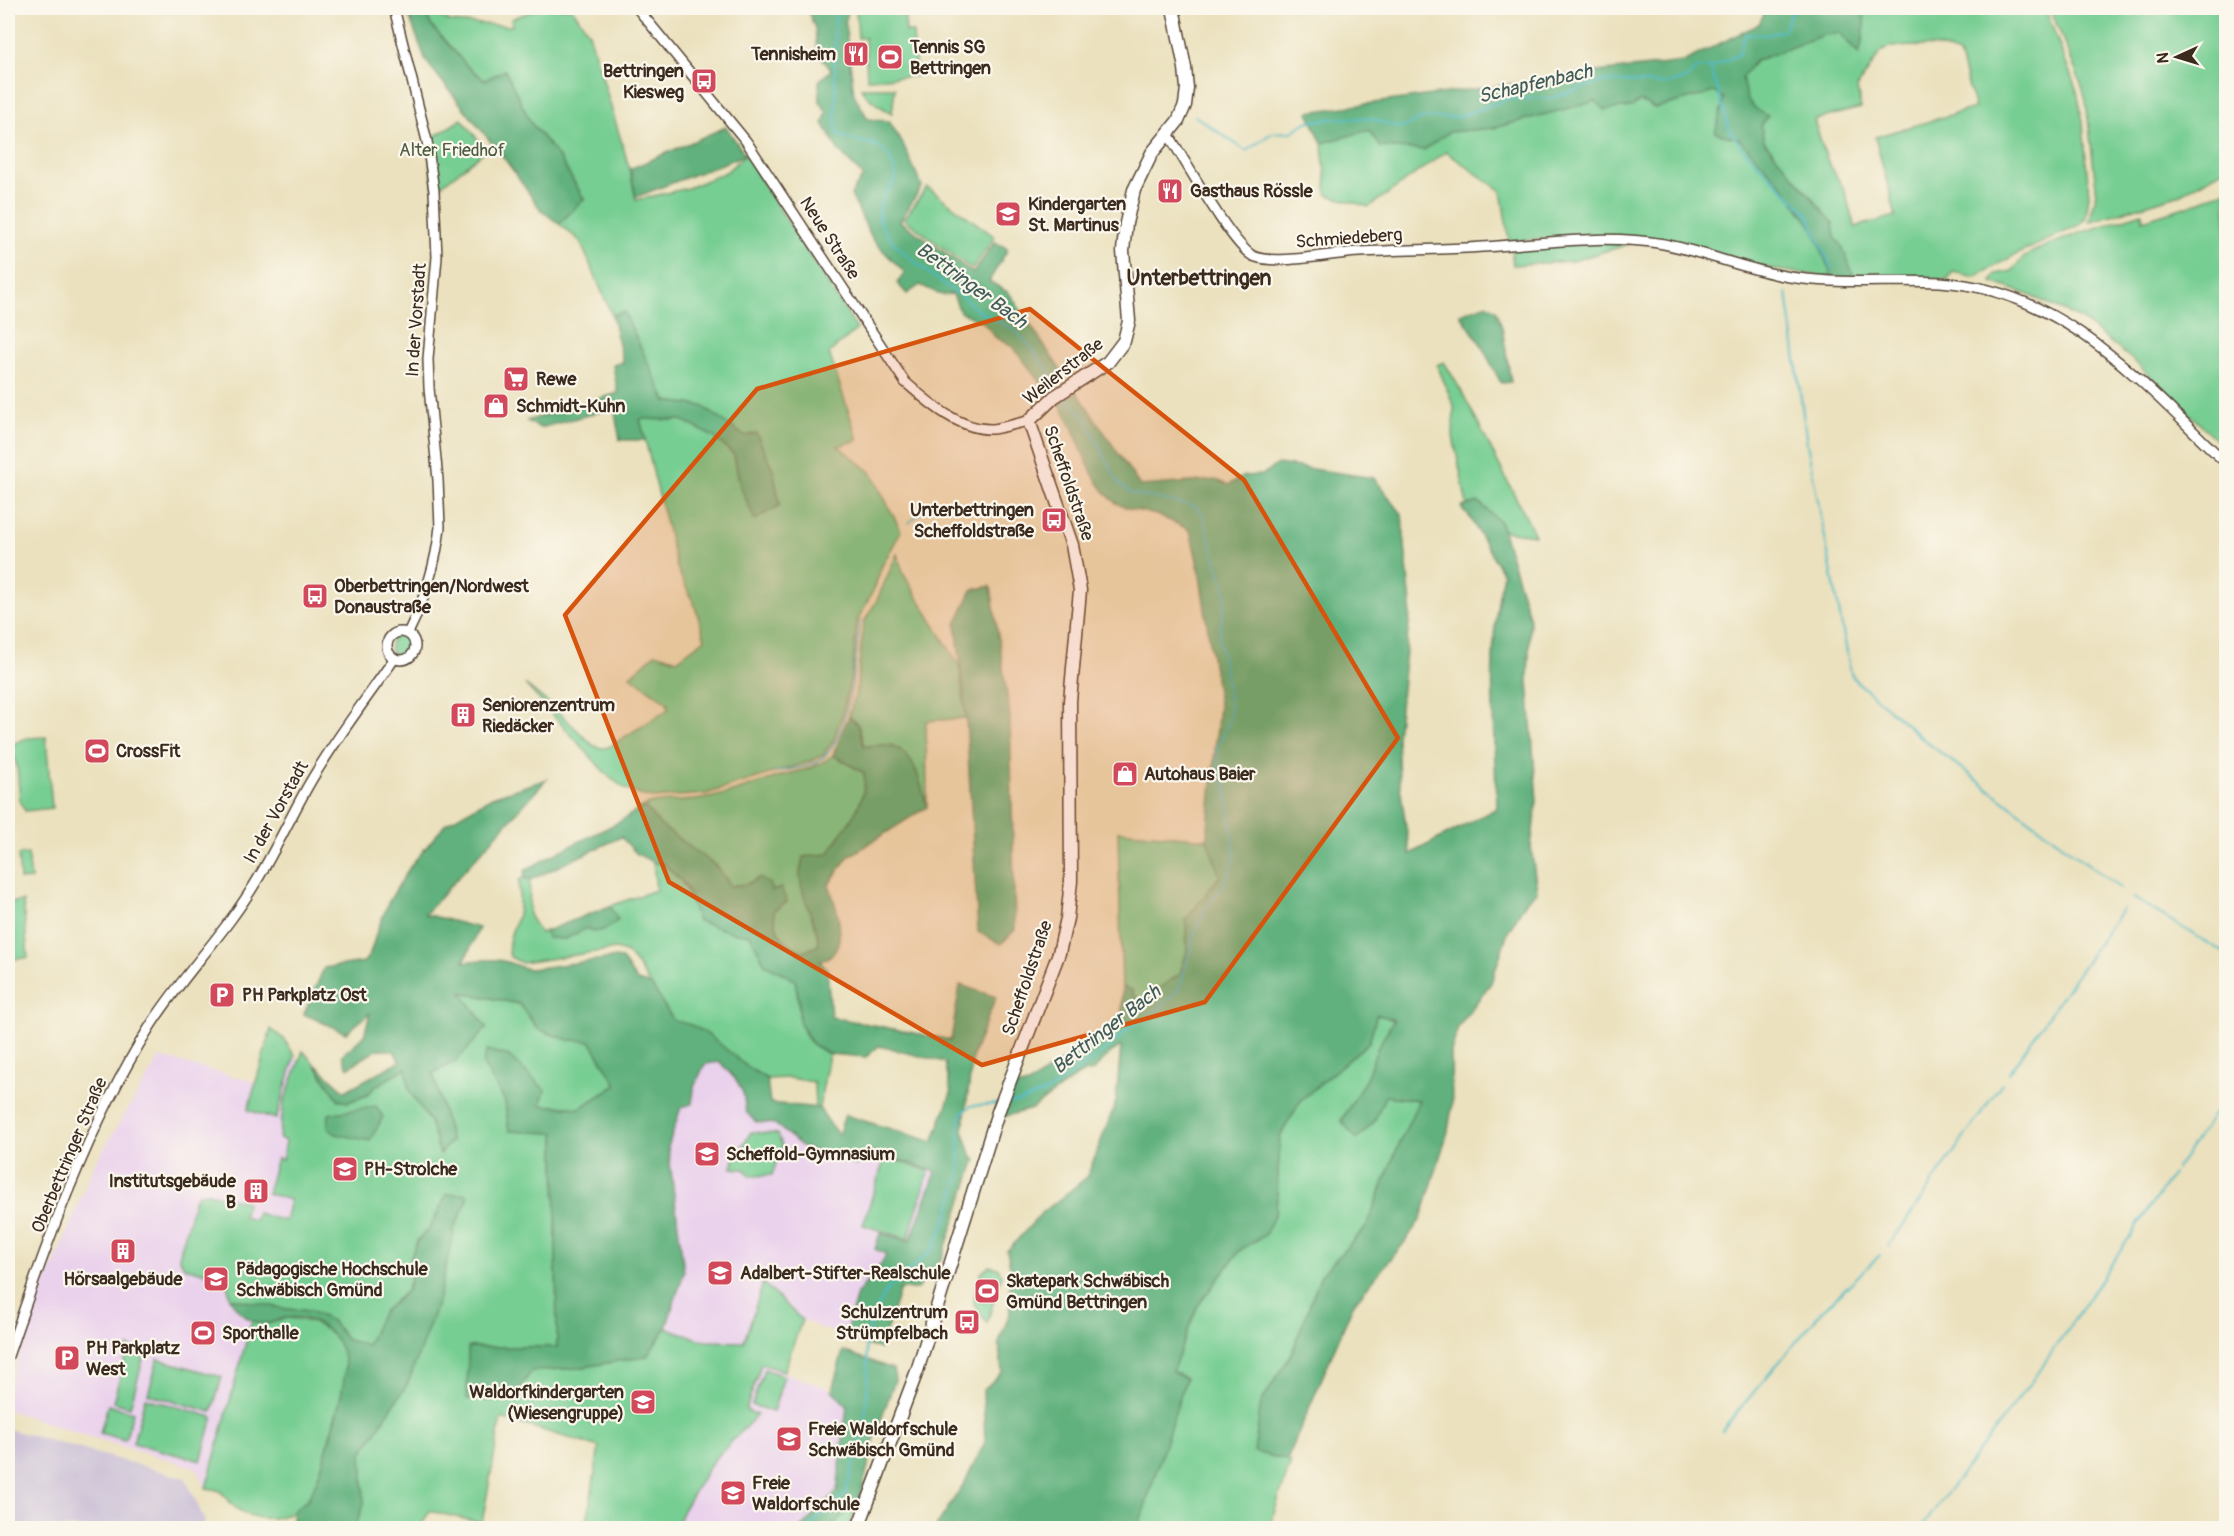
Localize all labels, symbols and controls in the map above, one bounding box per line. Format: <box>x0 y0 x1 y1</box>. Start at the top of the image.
north arrow <box>2147 27 2207 87</box>
place label: Tennis SG Bettringen <box>909 36 991 80</box>
restaurant icon: Tennisheim <box>841 39 871 69</box>
sports icon: Tennis SG Bettringen <box>875 42 905 72</box>
place label: Tennisheim <box>750 43 836 66</box>
text: N <box>2153 52 2173 64</box>
water label: Schapfenbach <box>1476 58 1596 109</box>
place label: Bettringen Kiesweg <box>603 60 684 104</box>
bus stop icon: Bettringen Kiesweg <box>689 66 719 96</box>
park label: Alter Friedhof <box>399 139 506 162</box>
restaurant icon: Gasthaus Rössle <box>1155 176 1185 206</box>
place label: Gasthaus Rössle <box>1190 180 1314 203</box>
street label: Neue Straße <box>794 193 865 284</box>
place label: Kindergarten St. Martinus <box>1028 193 1126 237</box>
school or university icon: Kindergarten St. Martinus <box>993 199 1023 229</box>
street label: Schmiedeberg <box>1295 223 1403 254</box>
water label: Bettringer Bach <box>911 237 1033 335</box>
street label: In der Vorstadt <box>401 262 432 378</box>
district label: Unterbettringen <box>1127 265 1271 292</box>
street label: Weilerstraße <box>1018 333 1108 410</box>
supermarket icon: Rewe <box>501 364 531 394</box>
place label: Rewe <box>536 368 577 391</box>
shop icon: Schmidt-Kuhn <box>481 391 511 421</box>
place label: Schmidt-Kuhn <box>516 395 626 418</box>
street label: Scheffoldstraße <box>1038 423 1099 544</box>
place label: Unterbettringen Scheffoldstraße <box>910 499 1035 543</box>
bus stop icon: Unterbettringen Scheffoldstraße <box>1039 505 1069 535</box>
place label: Oberbettringen/Nordwest Donaustraße <box>334 575 529 619</box>
bus stop icon: Oberbettringen/Nordwest Donaustraße <box>300 581 330 611</box>
place label: Seniorenzentrum Riedäcker <box>482 694 615 738</box>
building icon: Seniorenzentrum Riedäcker <box>448 700 478 730</box>
sports icon: CrossFit <box>82 736 112 766</box>
place label: CrossFit <box>116 740 181 763</box>
street label: In der Vorstadt <box>239 756 314 868</box>
shop icon: Autohaus Baier <box>1110 759 1140 789</box>
place label: Autohaus Baier <box>1144 763 1256 786</box>
street label: Scheffoldstraße <box>997 917 1058 1039</box>
water label: Bettringer Bach <box>1047 978 1167 1079</box>
parking icon: PH Parkplatz Ost <box>207 980 237 1010</box>
place label: PH Parkplatz Ost <box>242 984 367 1007</box>
street label: Oberbettringer Straße <box>26 1074 113 1237</box>
school or university icon: Scheffold-Gymnasium <box>692 1139 722 1169</box>
place label: Scheffold-Gymnasium <box>726 1143 895 1166</box>
school or university icon: PH-Strolche <box>330 1154 360 1184</box>
place label: PH-Strolche <box>364 1158 458 1181</box>
place label: Institutsgebäude B <box>109 1170 237 1214</box>
building icon: Institutsgebäude B <box>241 1176 271 1206</box>
building icon: Hörsaalgebäude <box>108 1236 138 1266</box>
place label: Pädagogische Hochschule Schwäbisch Gmünd <box>236 1258 429 1302</box>
school or university icon: Adalbert-Stifter-Realschule <box>705 1258 735 1288</box>
place label: Adalbert-Stifter-Realschule <box>740 1262 952 1285</box>
school or university icon: Pädagogische Hochschule Schwäbisch Gmünd <box>201 1264 231 1294</box>
place label: Hörsaalgebäude <box>64 1268 184 1291</box>
place label: Skatepark Schwäbisch Gmünd Bettringen <box>1006 1270 1170 1314</box>
sports icon: Skatepark Schwäbisch Gmünd Bettringen <box>972 1276 1002 1306</box>
place label: Schulzentrum Strümpfelbach <box>836 1301 949 1345</box>
bus stop icon: Schulzentrum Strümpfelbach <box>952 1307 982 1337</box>
sports icon: Sporthalle <box>188 1318 218 1348</box>
place label: Sporthalle <box>222 1322 300 1345</box>
place label: PH Parkplatz West <box>86 1337 181 1381</box>
parking icon: PH Parkplatz West <box>52 1343 82 1373</box>
place label: Waldorfkindergarten (Wiesengruppe) <box>469 1381 624 1425</box>
school or university icon: Waldorfkindergarten (Wiesengruppe) <box>628 1387 658 1417</box>
place label: Freie Waldorfschule Schwäbisch Gmünd <box>808 1418 959 1462</box>
school or university icon: Freie Waldorfschule Schwäbisch Gmünd <box>774 1424 804 1454</box>
place label: Freie Waldorfschule <box>752 1472 861 1516</box>
school or university icon: Freie Waldorfschule <box>718 1478 748 1508</box>

